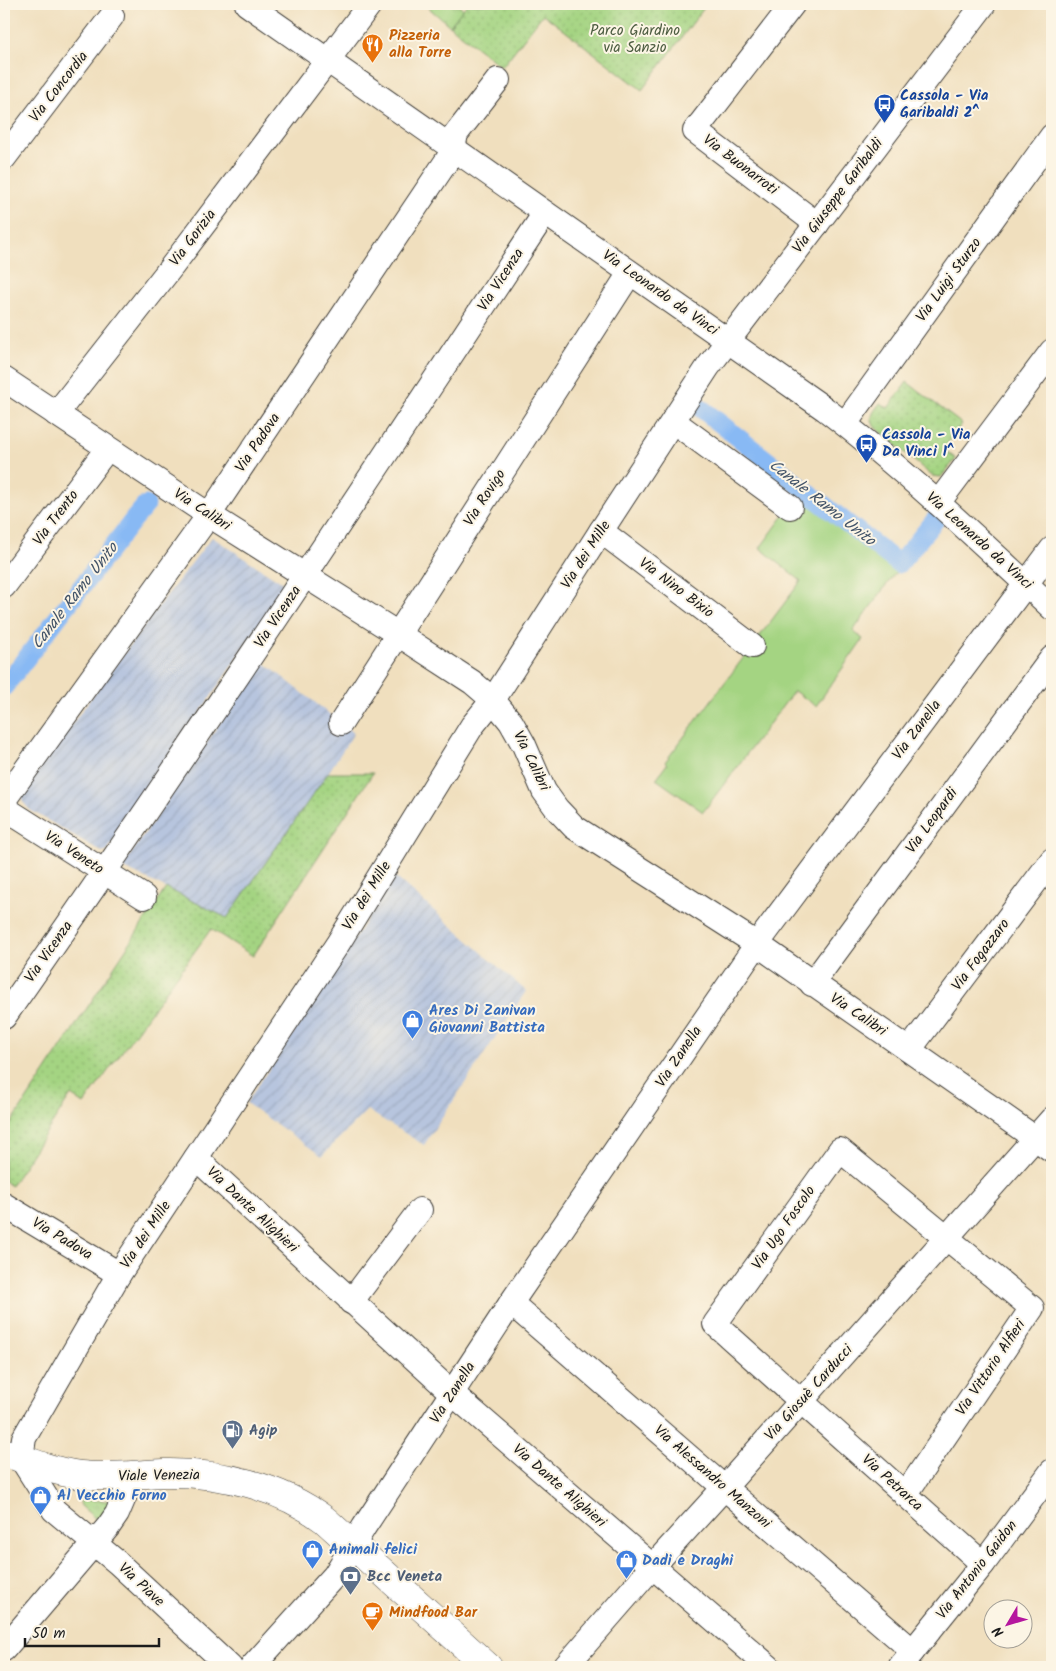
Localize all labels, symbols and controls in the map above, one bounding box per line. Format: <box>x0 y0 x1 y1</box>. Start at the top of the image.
park label: Parco Giardino via Sanzio <box>590 19 680 60</box>
place label: Pizzeria alla Torre <box>389 24 452 65</box>
restaurant icon: Pizzeria alla Torre <box>361 33 385 64</box>
street label: Via Concordia <box>23 46 95 128</box>
place label: Cassola - Via Garibaldi 2^ <box>900 84 989 125</box>
bus stop icon: Cassola - Via Garibaldi 2^ <box>872 93 896 124</box>
street label: Via Buonarroti <box>697 129 784 202</box>
street label: Via Giuseppe Garibaldi <box>787 132 890 259</box>
street label: Via Gorizia <box>163 204 223 272</box>
street label: Via Luigi Sturzo <box>910 232 988 327</box>
street label: Via Vicenza <box>472 244 530 316</box>
street label: Via Leonardo da Vinci <box>597 244 724 343</box>
street label: Via Padova <box>229 408 287 478</box>
place label: Cassola - Via Da Vinci 1^ <box>882 423 971 464</box>
bus stop icon: Cassola - Via Da Vinci 1^ <box>854 432 878 463</box>
water label: Canale Ramo Unito <box>763 453 882 554</box>
street label: Via Rovigo <box>458 464 513 531</box>
street label: Via Calibri <box>169 482 237 538</box>
street label: Via Trento <box>27 485 85 551</box>
street label: Via Leonardo da Vinci <box>920 486 1039 597</box>
street label: Via dei Mille <box>555 516 617 594</box>
water label: Canale Ramo Unito <box>25 536 126 655</box>
street label: Via Nino Bixio <box>633 552 719 624</box>
street label: Via Vicenza <box>248 581 308 653</box>
street label: Via Zanella <box>886 695 948 765</box>
street label: Via Calibri <box>506 727 556 796</box>
street label: Via Leopardi <box>900 782 965 859</box>
street label: Via Veneto <box>39 825 109 881</box>
street label: Via dei Mille <box>336 856 398 935</box>
street label: Via Fogazzaro <box>946 914 1016 996</box>
street label: Via Vicenza <box>19 916 79 988</box>
street label: Via Calibri <box>825 987 893 1044</box>
place label: Ares Di Zanivan Giovanni Battista <box>429 999 545 1040</box>
shop icon: Ares Di Zanivan Giovanni Battista <box>401 1008 425 1039</box>
street label: Via Zanella <box>649 1021 709 1093</box>
street label: Via Dante Alighieri <box>201 1161 304 1260</box>
street label: Via Ugo Foscolo <box>746 1181 822 1275</box>
street label: Via dei Mille <box>114 1196 178 1274</box>
street label: Via Padova <box>27 1211 97 1267</box>
street label: Via Vittorio Alfieri <box>950 1314 1033 1421</box>
street label: Via Giosuè Carducci <box>759 1338 860 1447</box>
street label: Via Zanella <box>424 1357 482 1429</box>
fuel station icon: Agip <box>221 1419 245 1450</box>
place label: Agip <box>249 1419 278 1443</box>
street label: Via Alessandro Manzoni <box>648 1419 777 1536</box>
street label: Via Dante Alighieri <box>506 1438 613 1535</box>
street label: Via Petrarca <box>856 1449 928 1517</box>
street label: Viale Venezia <box>118 1463 200 1489</box>
shop icon: Al Vecchio Forno <box>29 1484 53 1515</box>
place label: Al Vecchio Forno <box>57 1484 167 1508</box>
street label: Via Antonio Gaidon <box>930 1515 1024 1625</box>
shop icon: Animali felici <box>301 1538 325 1569</box>
place label: Animali felici <box>329 1538 418 1562</box>
shop icon: Dadi e Draghi <box>614 1549 638 1580</box>
place label: Dadi e Draghi <box>642 1549 734 1573</box>
street label: Via Piave <box>112 1557 170 1613</box>
bank icon: Bcc Veneta <box>339 1565 363 1596</box>
place label: Bcc Veneta <box>367 1565 443 1589</box>
north arrow <box>984 1598 1034 1648</box>
cafe icon: Mindfood Bar <box>361 1601 385 1632</box>
place label: Mindfood Bar <box>389 1601 478 1625</box>
scale bar <box>25 1616 159 1648</box>
text: N <box>987 1621 1010 1642</box>
text: 50 m <box>32 1622 66 1646</box>

